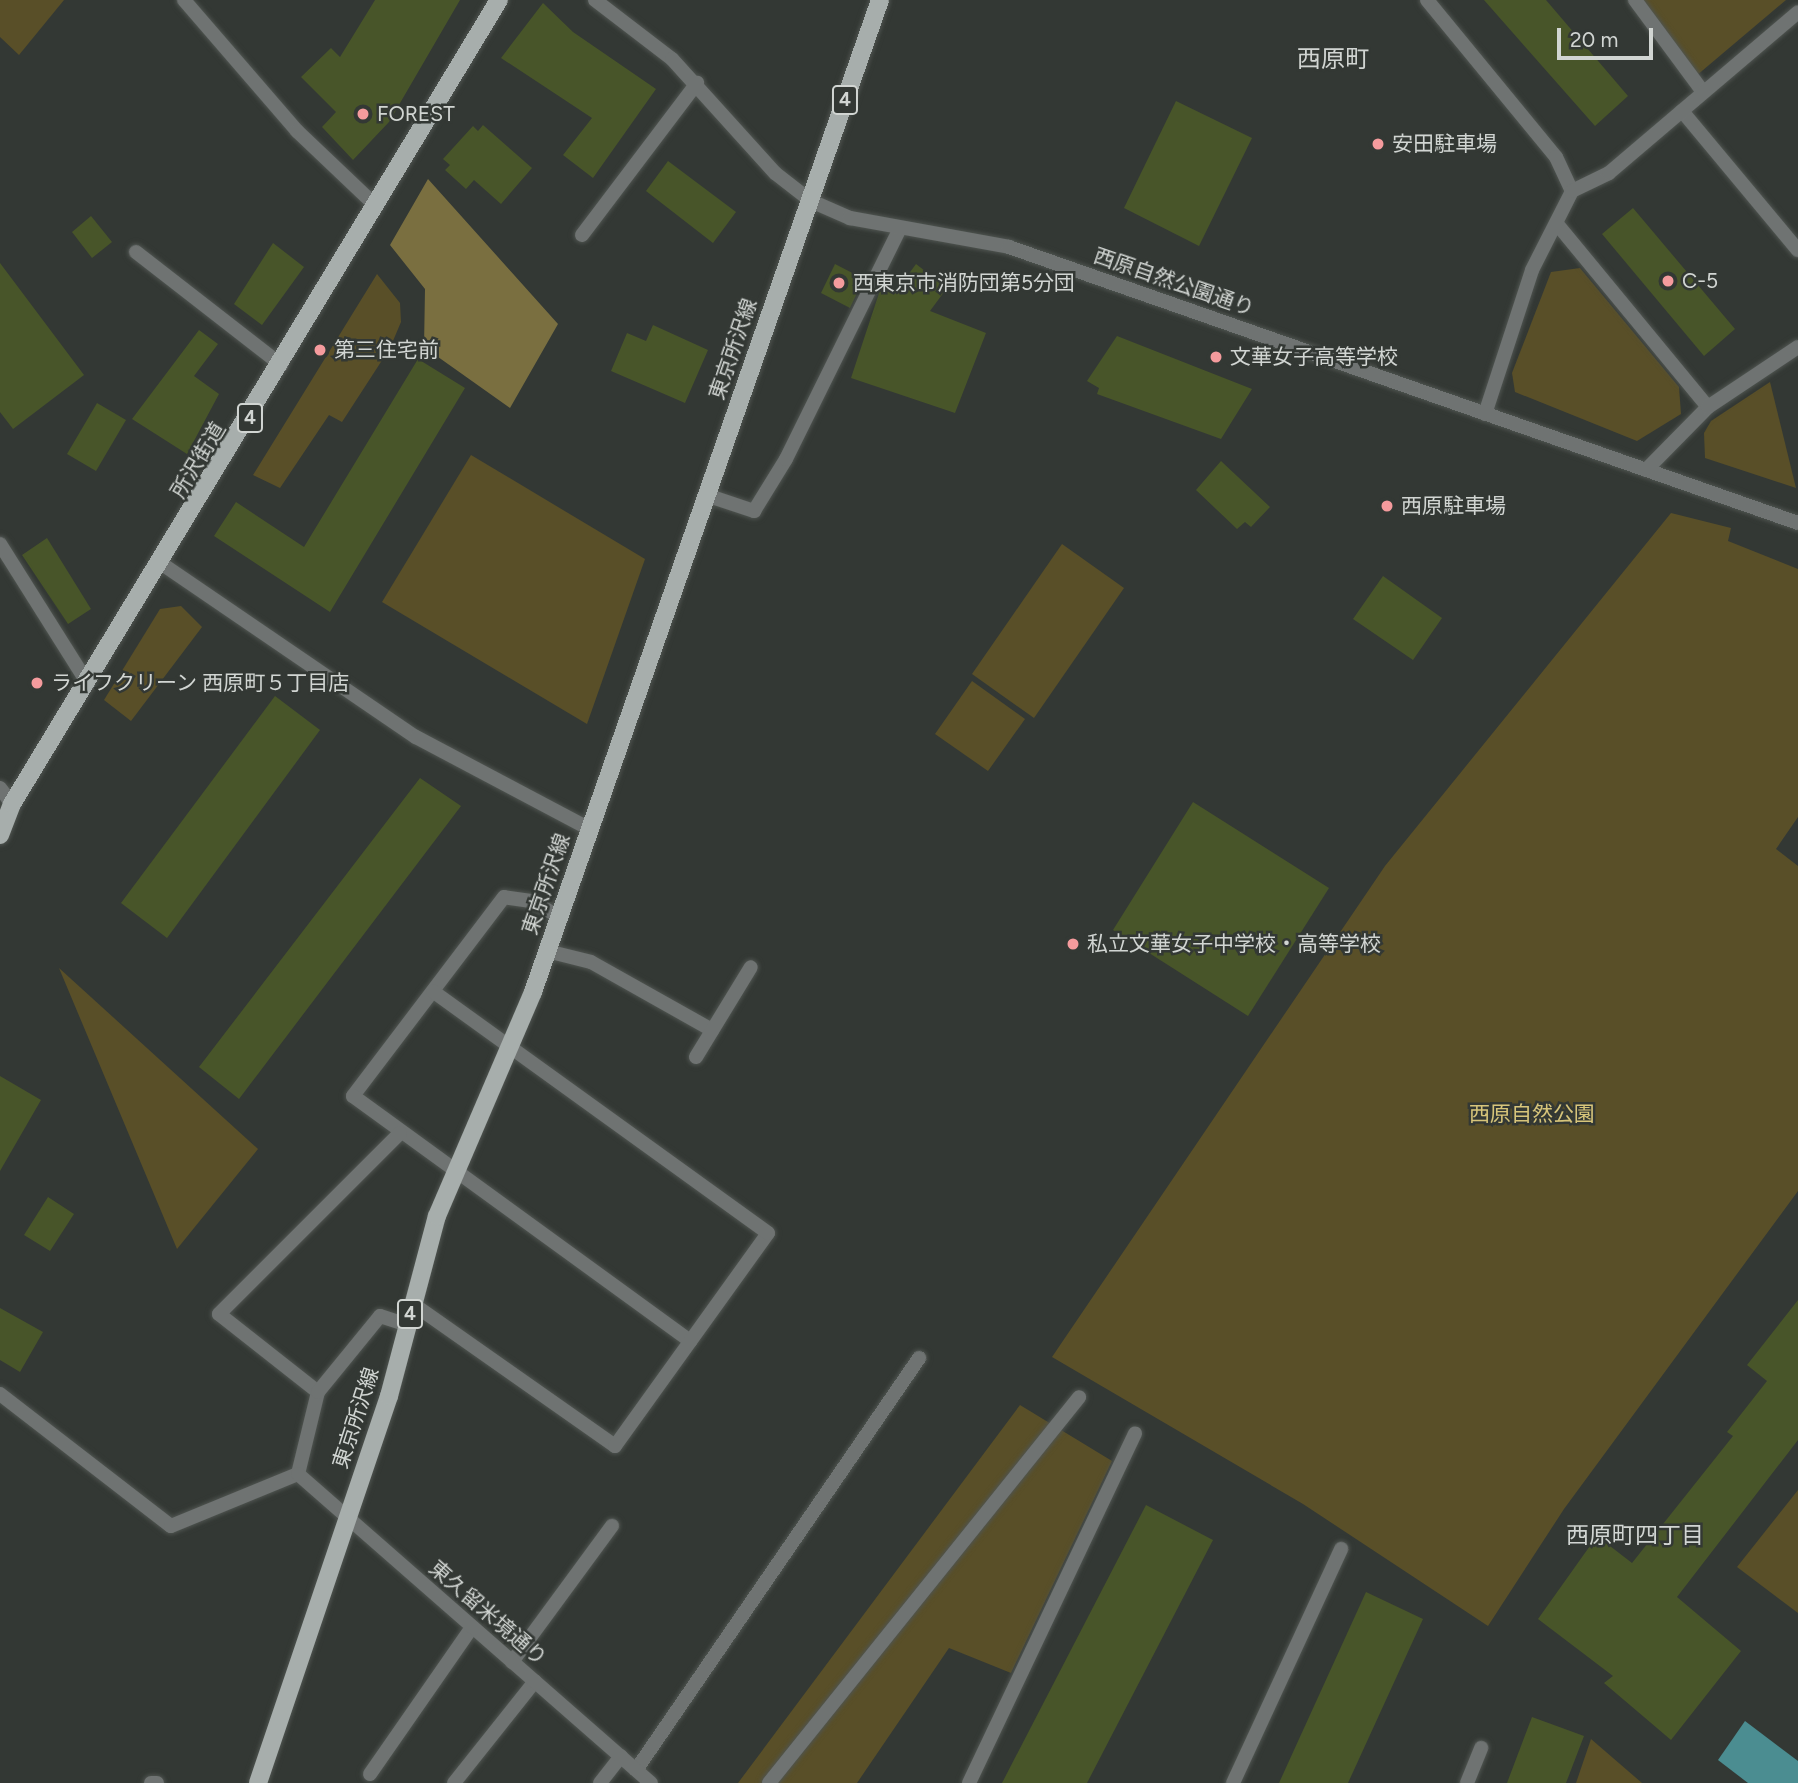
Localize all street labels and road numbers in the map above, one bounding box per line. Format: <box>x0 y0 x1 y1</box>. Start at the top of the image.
road number: 4 <box>831 85 859 116</box>
street label: 西原自然公園通り <box>1090 243 1258 321</box>
street label: 東京所沢線 <box>704 295 762 403</box>
road number: 4 <box>236 402 264 434</box>
street label: 所沢街道 <box>166 418 230 502</box>
street label: 東京所沢線 <box>517 830 575 938</box>
road number: 4 <box>396 1298 424 1330</box>
street label: 東京所沢線 <box>328 1364 384 1472</box>
street label: 東久留米境通り <box>424 1555 552 1671</box>

